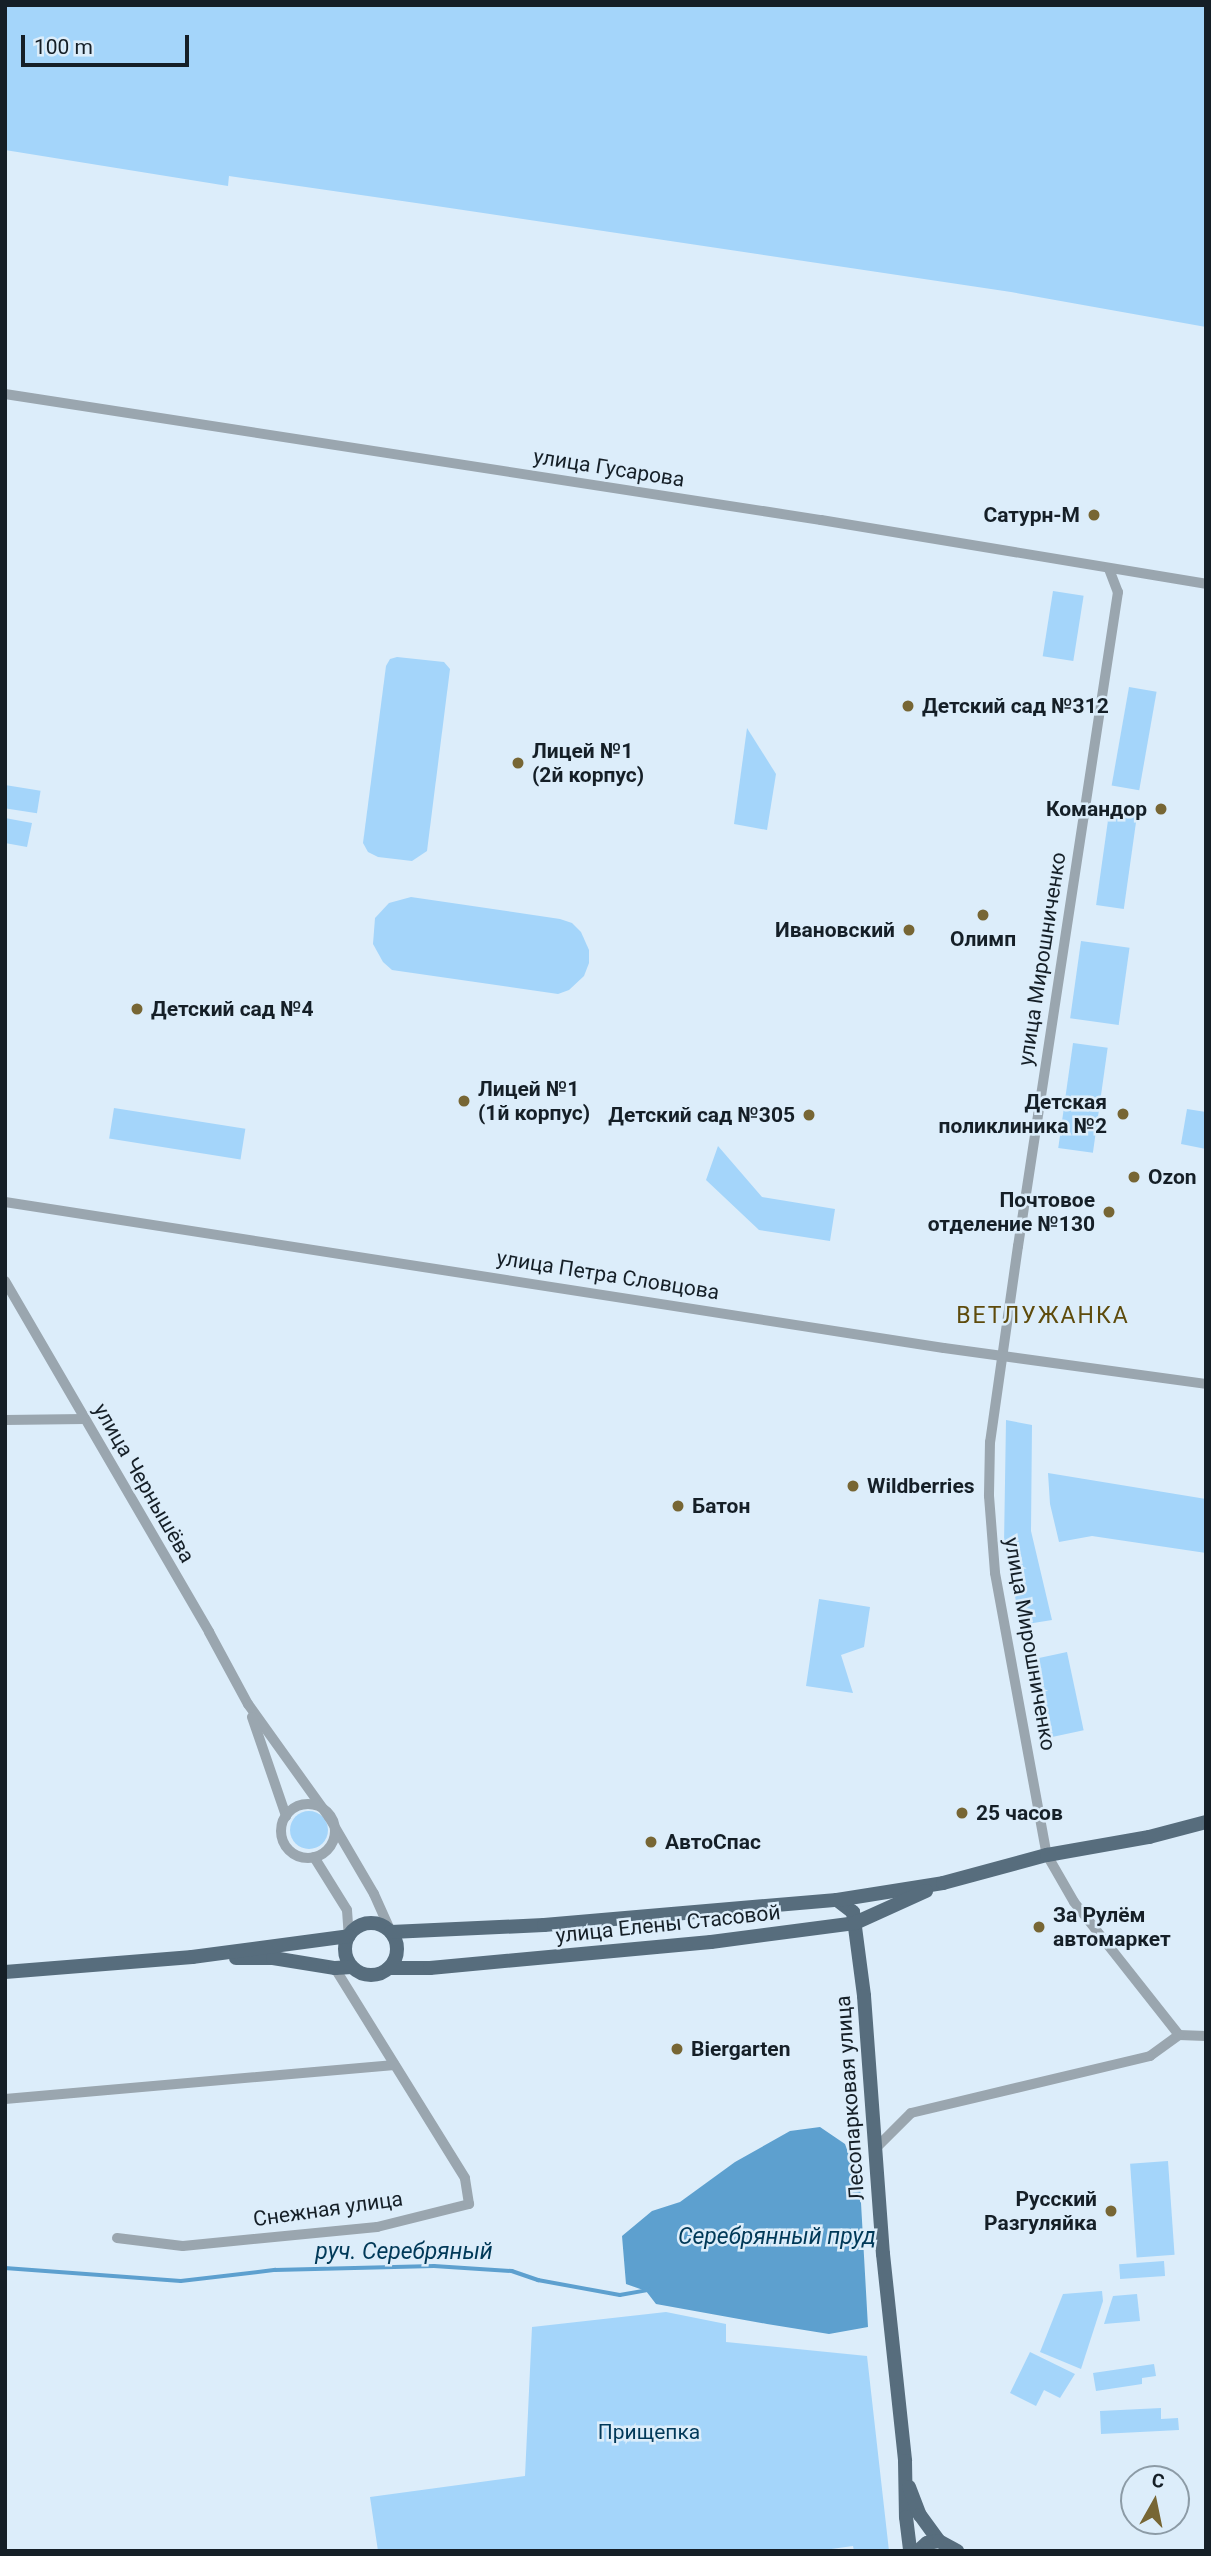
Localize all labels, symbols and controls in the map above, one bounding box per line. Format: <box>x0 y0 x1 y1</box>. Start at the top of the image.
scale bar <box>24 21 192 65</box>
text: 100 m <box>34 35 93 59</box>
street label: улица Гусарова <box>532 444 686 492</box>
place label: Сатурн-М <box>983 502 1080 528</box>
marker: Сатурн-М <box>1086 507 1102 523</box>
place label: Детский сад №312 <box>922 693 1109 719</box>
marker: Детский сад №312 <box>900 698 916 714</box>
place label: Лицей №1 (2й корпус) <box>532 738 644 788</box>
marker: Лицей №1 (2й корпус) <box>510 755 526 771</box>
place label: Командор <box>1046 796 1147 822</box>
marker: Командор <box>1153 801 1169 817</box>
street label: улица Мирошниченко <box>1013 850 1071 1068</box>
marker: Олимп <box>975 907 991 923</box>
place label: Ивановский <box>775 917 895 943</box>
marker: Ивановский <box>901 922 917 938</box>
place label: Олимп <box>950 926 1016 952</box>
place label: Детский сад №4 <box>151 996 314 1022</box>
marker: Детский сад №4 <box>129 1001 145 1017</box>
place label: Лицей №1 (1й корпус) <box>478 1076 590 1126</box>
place label: Детская поликлиника №2 <box>939 1089 1107 1139</box>
marker: Лицей №1 (1й корпус) <box>456 1093 472 1109</box>
place label: Детский сад №305 <box>608 1102 795 1128</box>
marker: Детская поликлиника №2 <box>1113 1104 1133 1124</box>
marker: Детский сад №305 <box>801 1107 817 1123</box>
place label: Ozon <box>1148 1164 1197 1190</box>
marker: Ozon <box>1126 1169 1142 1185</box>
place label: Почтовое отделение №130 <box>928 1187 1095 1237</box>
marker: Почтовое отделение №130 <box>1101 1204 1117 1220</box>
street label: улица Петра Словцова <box>495 1245 721 1305</box>
district label: ВЕТЛУЖАНКА <box>957 1302 1129 1330</box>
street label: улица Чернышёва <box>88 1399 200 1567</box>
place label: Wildberries <box>867 1473 975 1499</box>
marker: Wildberries <box>845 1478 861 1494</box>
place label: Батон <box>692 1493 750 1519</box>
marker: Батон <box>670 1498 686 1514</box>
street label: улица Мирошниченко <box>999 1535 1061 1753</box>
place label: 25 часов <box>976 1800 1063 1826</box>
marker: 25 часов <box>954 1805 970 1821</box>
place label: АвтоСпас <box>665 1829 761 1855</box>
marker: АвтоСпас <box>643 1834 659 1850</box>
street label: улица Елены Стасовой <box>554 1900 782 1948</box>
place label: За Рулём автомаркет <box>1053 1902 1171 1952</box>
marker: За Рулём автомаркет <box>1031 1919 1047 1935</box>
street label: Лесопарковая улица <box>830 1995 870 2201</box>
place label: Biergarten <box>691 2036 790 2062</box>
marker: Biergarten <box>669 2041 685 2057</box>
street label: Снежная улица <box>252 2186 404 2232</box>
place label: Русский Разгуляйка <box>984 2186 1097 2236</box>
marker: Русский Разгуляйка <box>1103 2203 1119 2219</box>
water label: Серебрянный пруд <box>678 2223 876 2251</box>
water label: руч. Серебряный <box>315 2238 493 2266</box>
park label: Прищепка <box>598 2419 700 2445</box>
north arrow <box>1120 2465 1190 2535</box>
text: С <box>1150 2468 1166 2493</box>

